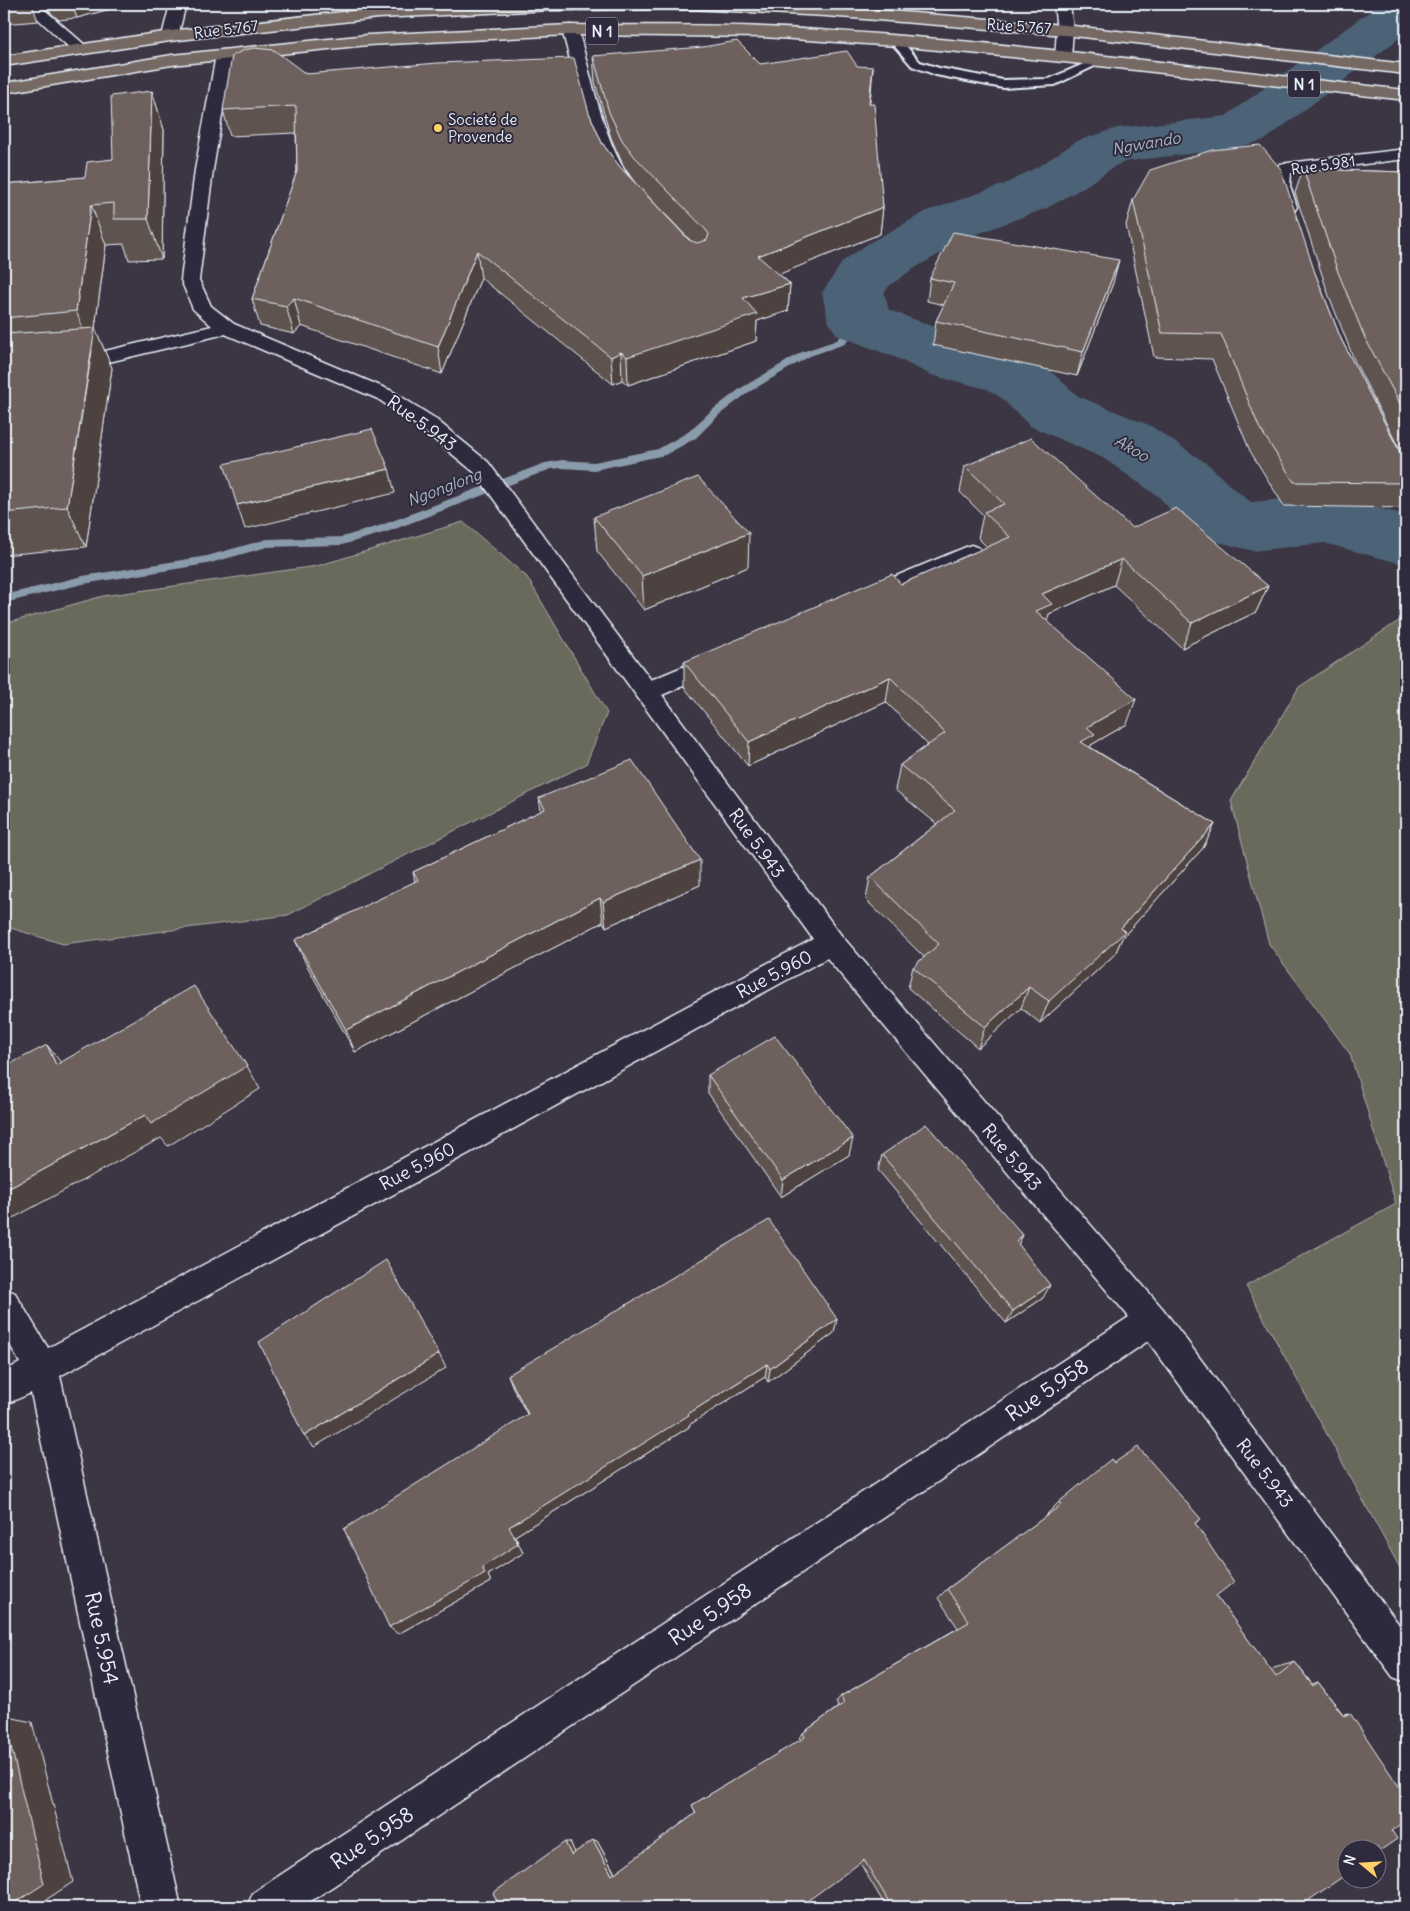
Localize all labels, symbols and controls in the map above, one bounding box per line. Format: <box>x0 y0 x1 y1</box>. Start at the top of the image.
street label: Rue 5.767 <box>986 14 1052 38</box>
street label: Rue 5.767 <box>193 16 259 42</box>
road number: N 1 <box>586 18 618 44</box>
road number: N 1 <box>1288 70 1320 98</box>
place label: Societé de Provende <box>448 110 517 146</box>
marker: Societé de Provende <box>432 122 444 134</box>
water label: Ngwando <box>1110 127 1183 159</box>
street label: Rue 5.981 <box>1290 151 1356 179</box>
street label: Rue 5.943 <box>383 390 461 456</box>
water label: Akoo <box>1111 430 1154 466</box>
water label: Ngonglong <box>404 463 485 510</box>
street label: Rue 5.943 <box>724 804 790 882</box>
street label: Rue 5.960 <box>732 945 816 1003</box>
street label: Rue 5.943 <box>977 1119 1047 1195</box>
street label: Rue 5.960 <box>375 1137 459 1195</box>
street label: Rue 5.958 <box>1000 1352 1094 1428</box>
street label: Rue 5.943 <box>1231 1434 1299 1512</box>
street label: Rue 5.958 <box>663 1576 757 1652</box>
street label: Rue 5.954 <box>79 1589 125 1687</box>
street label: Rue 5.958 <box>325 1800 419 1876</box>
north arrow <box>1338 1838 1388 1888</box>
text: N <box>1340 1853 1360 1867</box>

